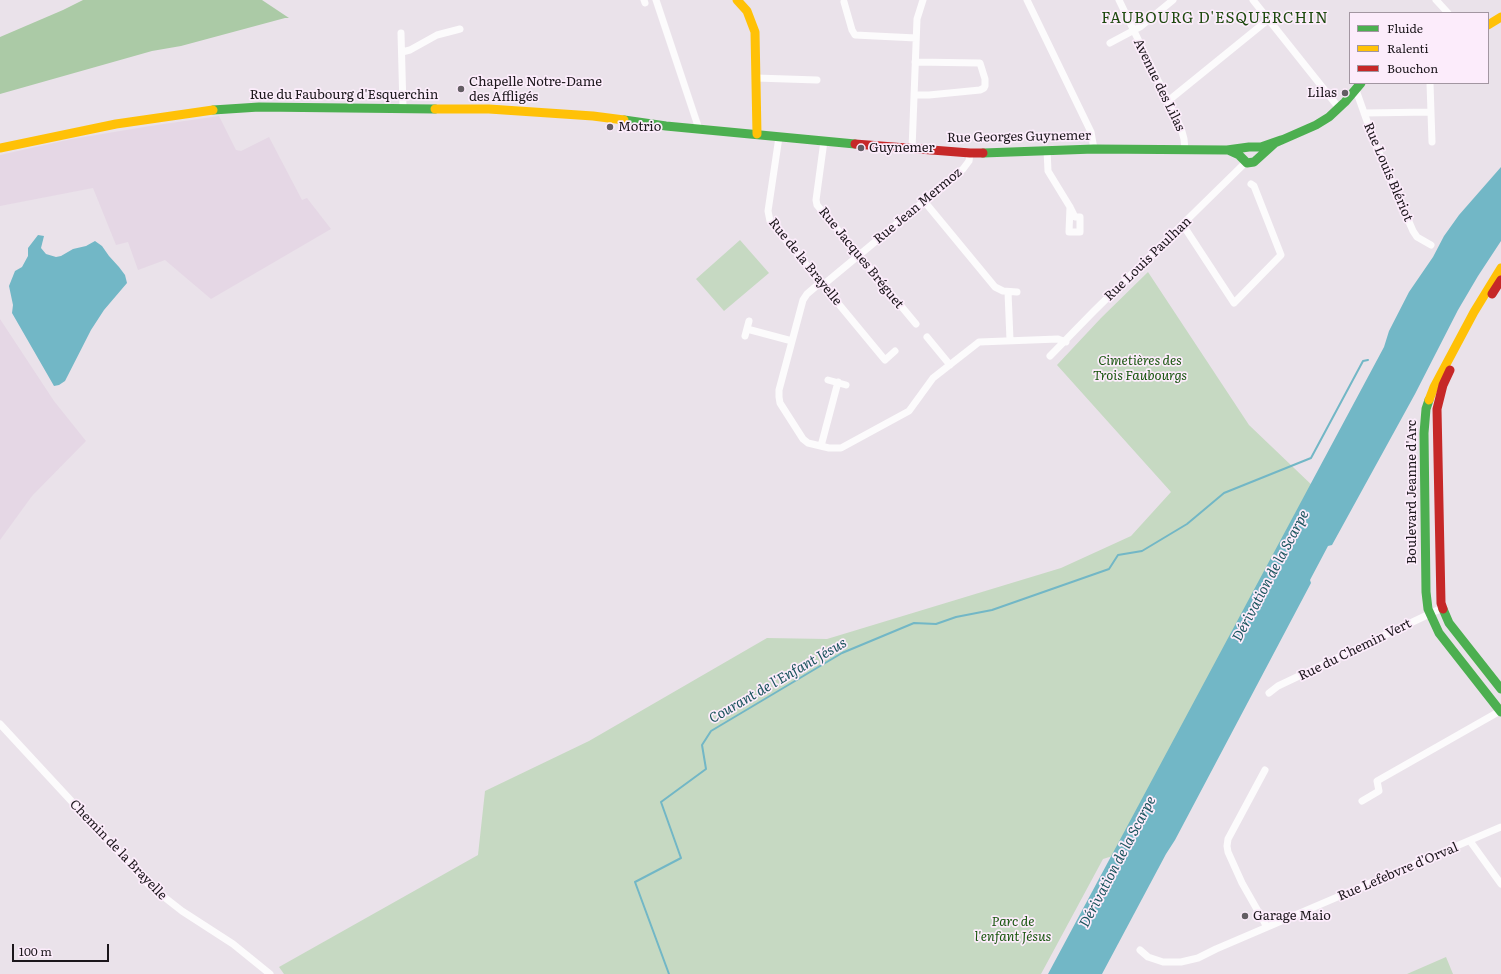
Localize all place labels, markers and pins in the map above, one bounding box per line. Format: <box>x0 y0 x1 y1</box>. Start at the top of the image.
place label: Chapelle Notre-Dame des Affligés <box>469 74 602 105</box>
marker: Chapelle Notre-Dame des Affligés <box>456 84 466 94</box>
place label: Lilas <box>1307 85 1337 101</box>
marker: Lilas <box>1340 88 1350 98</box>
place label: Motrio <box>618 119 661 135</box>
marker: Motrio <box>605 122 615 132</box>
place label: Guynemer <box>869 140 935 156</box>
marker: Guynemer <box>856 143 866 153</box>
place label: Garage Maio <box>1253 908 1331 924</box>
marker: Garage Maio <box>1240 911 1250 921</box>

